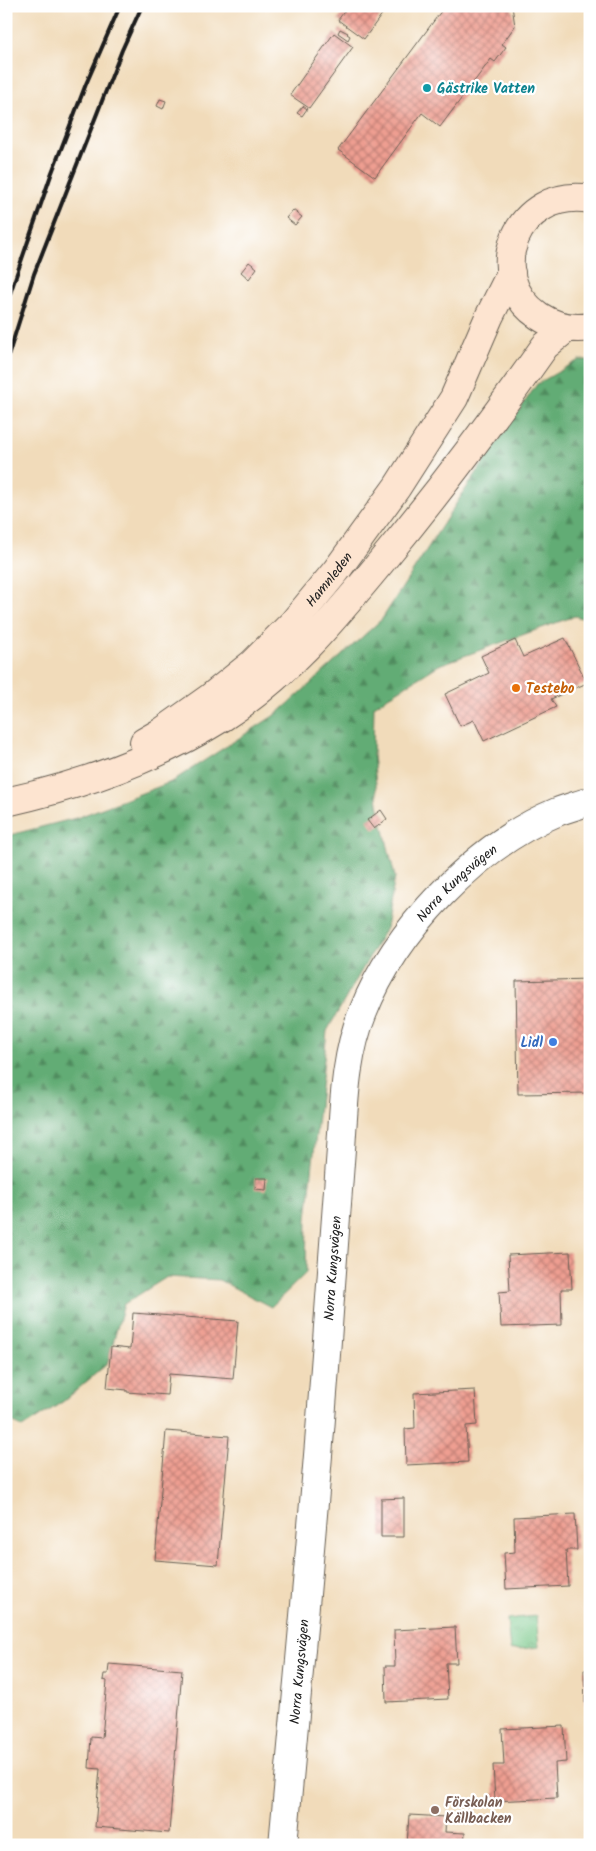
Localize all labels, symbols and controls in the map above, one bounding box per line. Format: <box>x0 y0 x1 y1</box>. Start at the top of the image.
place label: Gästrike Vatten <box>437 78 535 100</box>
marker: Gästrike Vatten <box>421 82 433 94</box>
street label: Hamnleden <box>301 548 358 612</box>
place label: Testebo <box>526 678 575 700</box>
marker: Testebo <box>510 682 522 694</box>
street label: Norra Kungsvägen <box>411 839 502 927</box>
place label: Lidl <box>520 1032 543 1054</box>
marker: Lidl <box>547 1036 559 1048</box>
street label: Norra Kungsvägen <box>318 1215 348 1321</box>
street label: Norra Kungsvägen <box>284 1618 316 1725</box>
place label: Förskolan Källbacken <box>445 1792 512 1830</box>
marker: Förskolan Källbacken <box>429 1804 441 1816</box>

